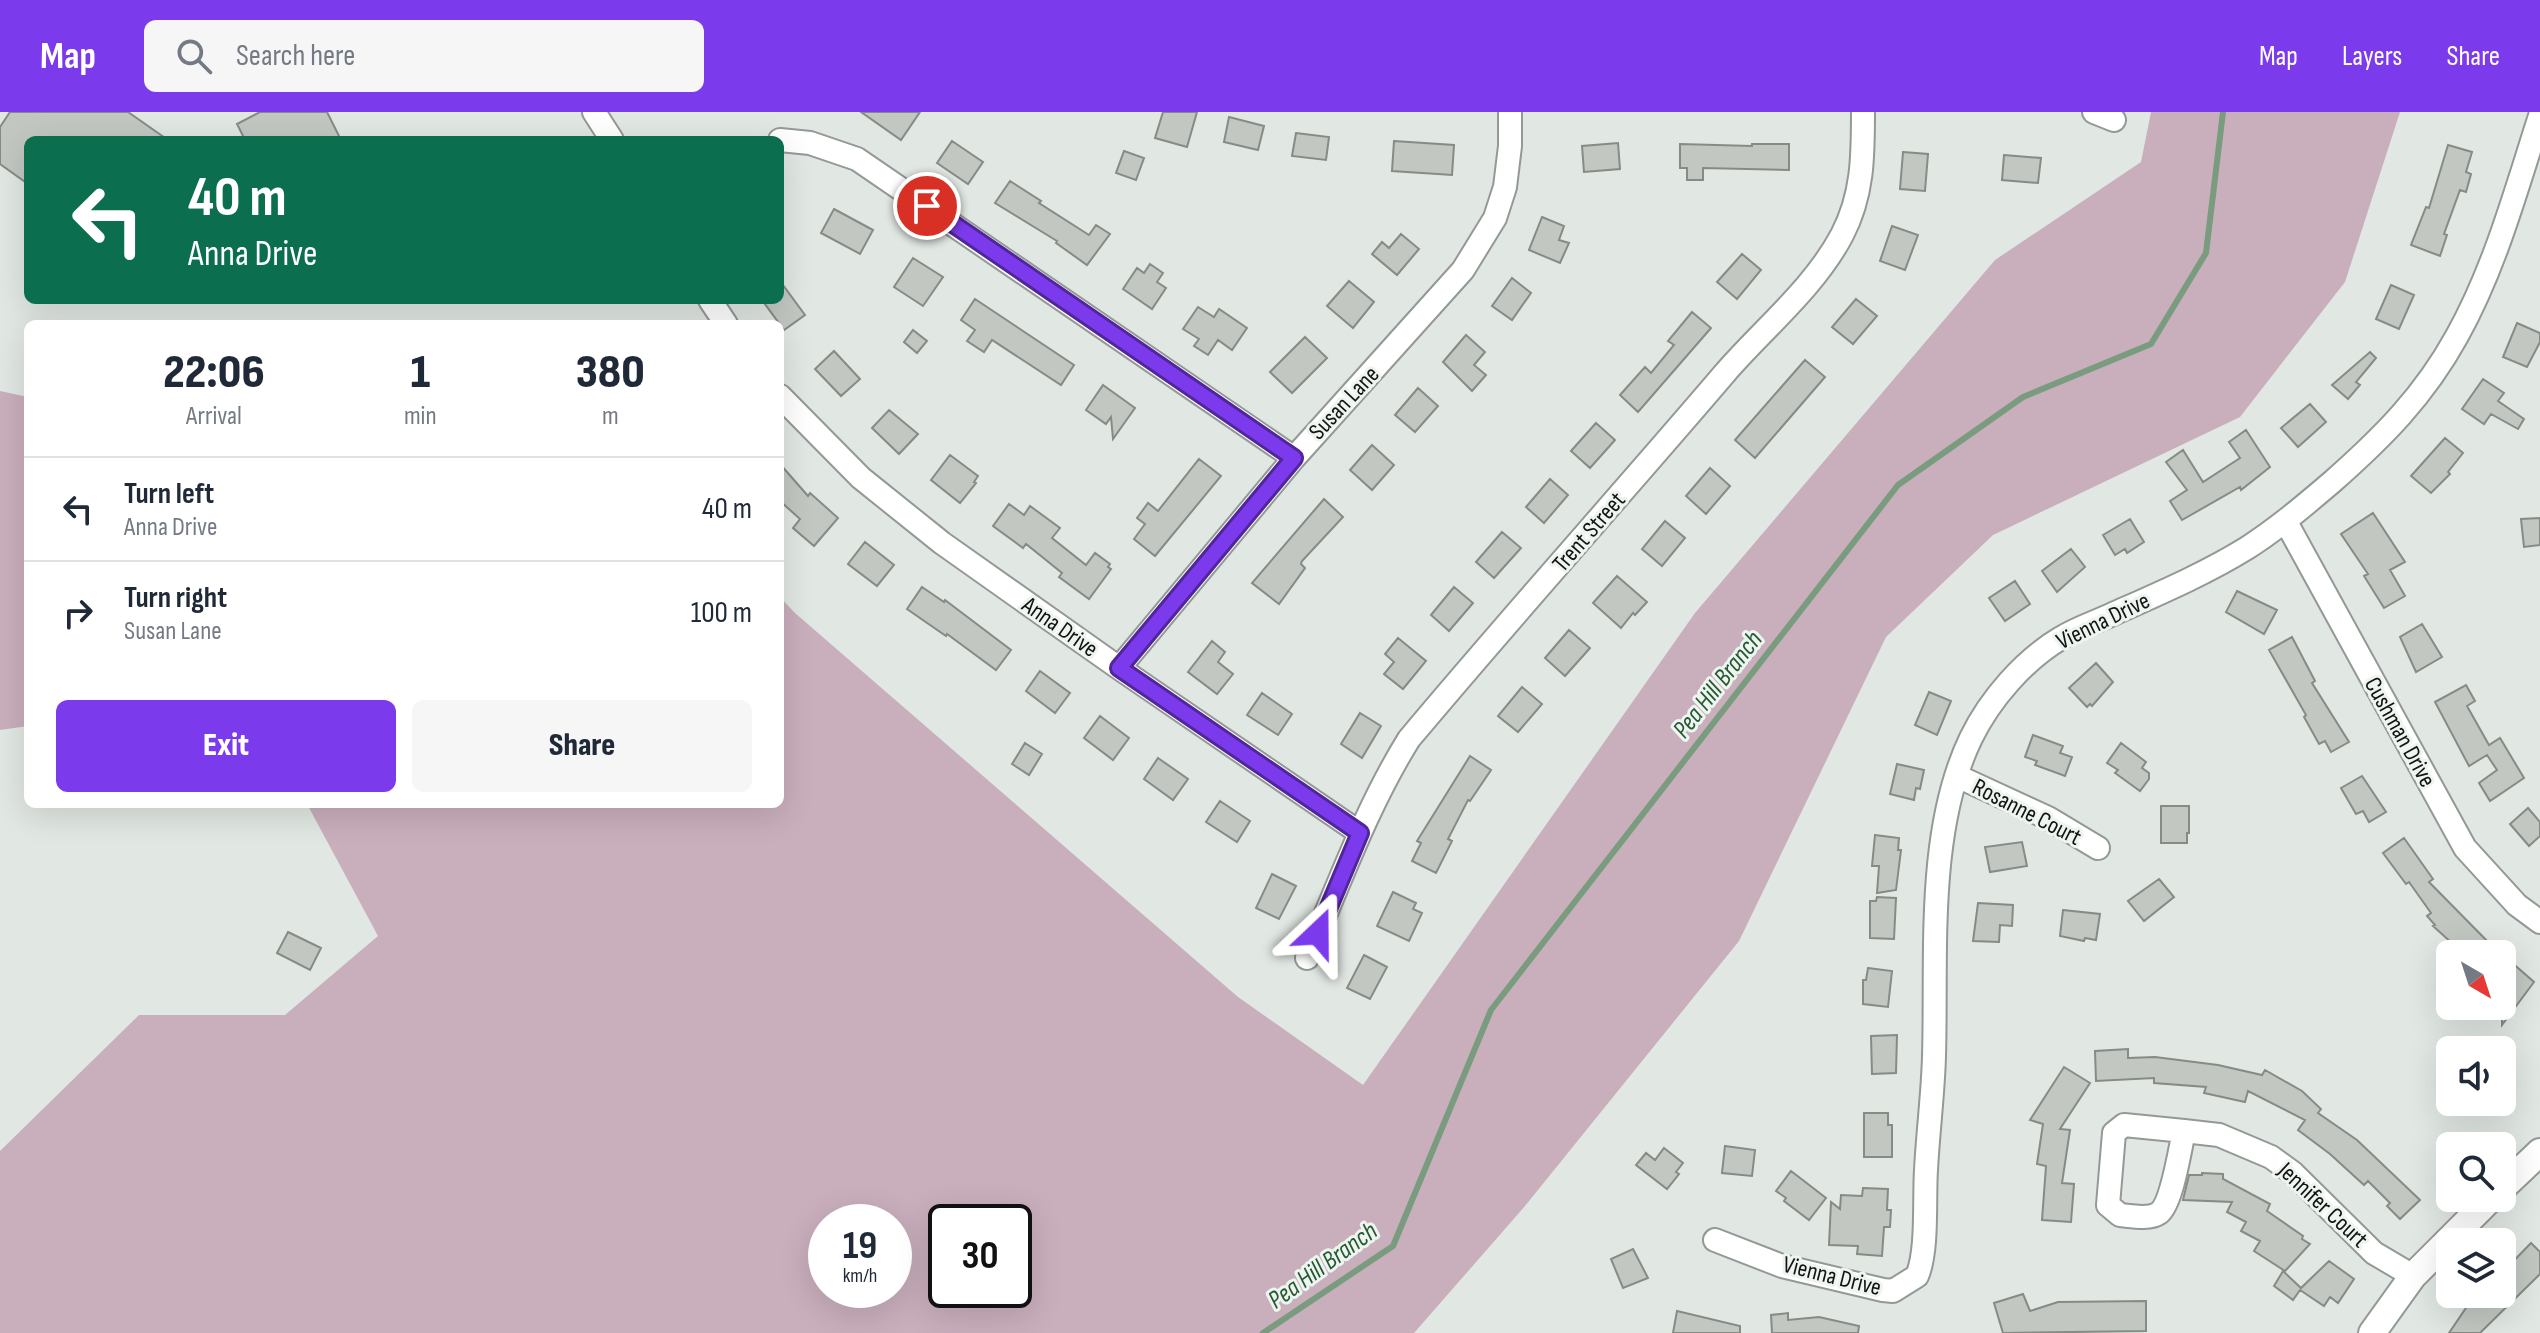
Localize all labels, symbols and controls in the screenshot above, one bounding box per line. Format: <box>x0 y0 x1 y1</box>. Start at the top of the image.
search box <box>144 20 704 92</box>
text: Map <box>40 34 96 79</box>
icon: search <box>172 34 216 78</box>
text: Search here <box>236 38 355 74</box>
text: Map <box>2259 40 2298 73</box>
text: Layers <box>2342 40 2402 73</box>
text: Share <box>2446 40 2500 73</box>
text: 40 m <box>188 165 287 232</box>
icon: left <box>56 168 160 272</box>
pin <box>893 172 961 240</box>
icon: arrive <box>905 184 949 228</box>
text: Anna Drive <box>188 233 317 276</box>
text: 22:06 <box>163 344 265 401</box>
text: 1 <box>410 344 430 401</box>
text: 380 <box>576 344 645 401</box>
street label: Susan Lane <box>1303 360 1385 446</box>
text: Arrival <box>186 401 242 432</box>
text: min <box>404 401 437 432</box>
text: m <box>602 401 619 432</box>
text: Turn left <box>124 476 214 512</box>
street label: Trent Street <box>1546 486 1632 578</box>
icon: left <box>56 487 100 531</box>
text: 40 m <box>702 491 752 527</box>
text: Anna Drive <box>124 512 217 543</box>
text: Turn right <box>124 580 227 616</box>
street label: Vienna Drive <box>2052 586 2154 656</box>
street label: Anna Drive <box>1016 590 1104 664</box>
icon: right <box>56 591 100 635</box>
text: 100 m <box>691 595 752 631</box>
text: Susan Lane <box>124 616 222 647</box>
water label: Pea Hill Branch <box>1667 625 1770 745</box>
street label: Cushman Drive <box>2358 672 2442 792</box>
button: Exit <box>56 700 396 792</box>
button: Share <box>412 700 752 792</box>
street label: Rosanne Court <box>1968 772 2086 852</box>
position arrow <box>1276 891 1360 975</box>
north arrow <box>2436 940 2516 1020</box>
map controls <box>2436 940 2516 1308</box>
button: sound <box>2436 1036 2516 1116</box>
button: search <box>2436 1132 2516 1212</box>
street label: Jennifer Court <box>2271 1155 2374 1254</box>
speed limit sign: 30 <box>928 1204 1032 1308</box>
water label: Pea Hill Branch <box>1262 1216 1384 1316</box>
text: 19 <box>843 1222 877 1270</box>
button: layers <box>2436 1228 2516 1308</box>
street label: Vienna Drive <box>1780 1250 1884 1302</box>
text: km/h <box>843 1264 877 1288</box>

